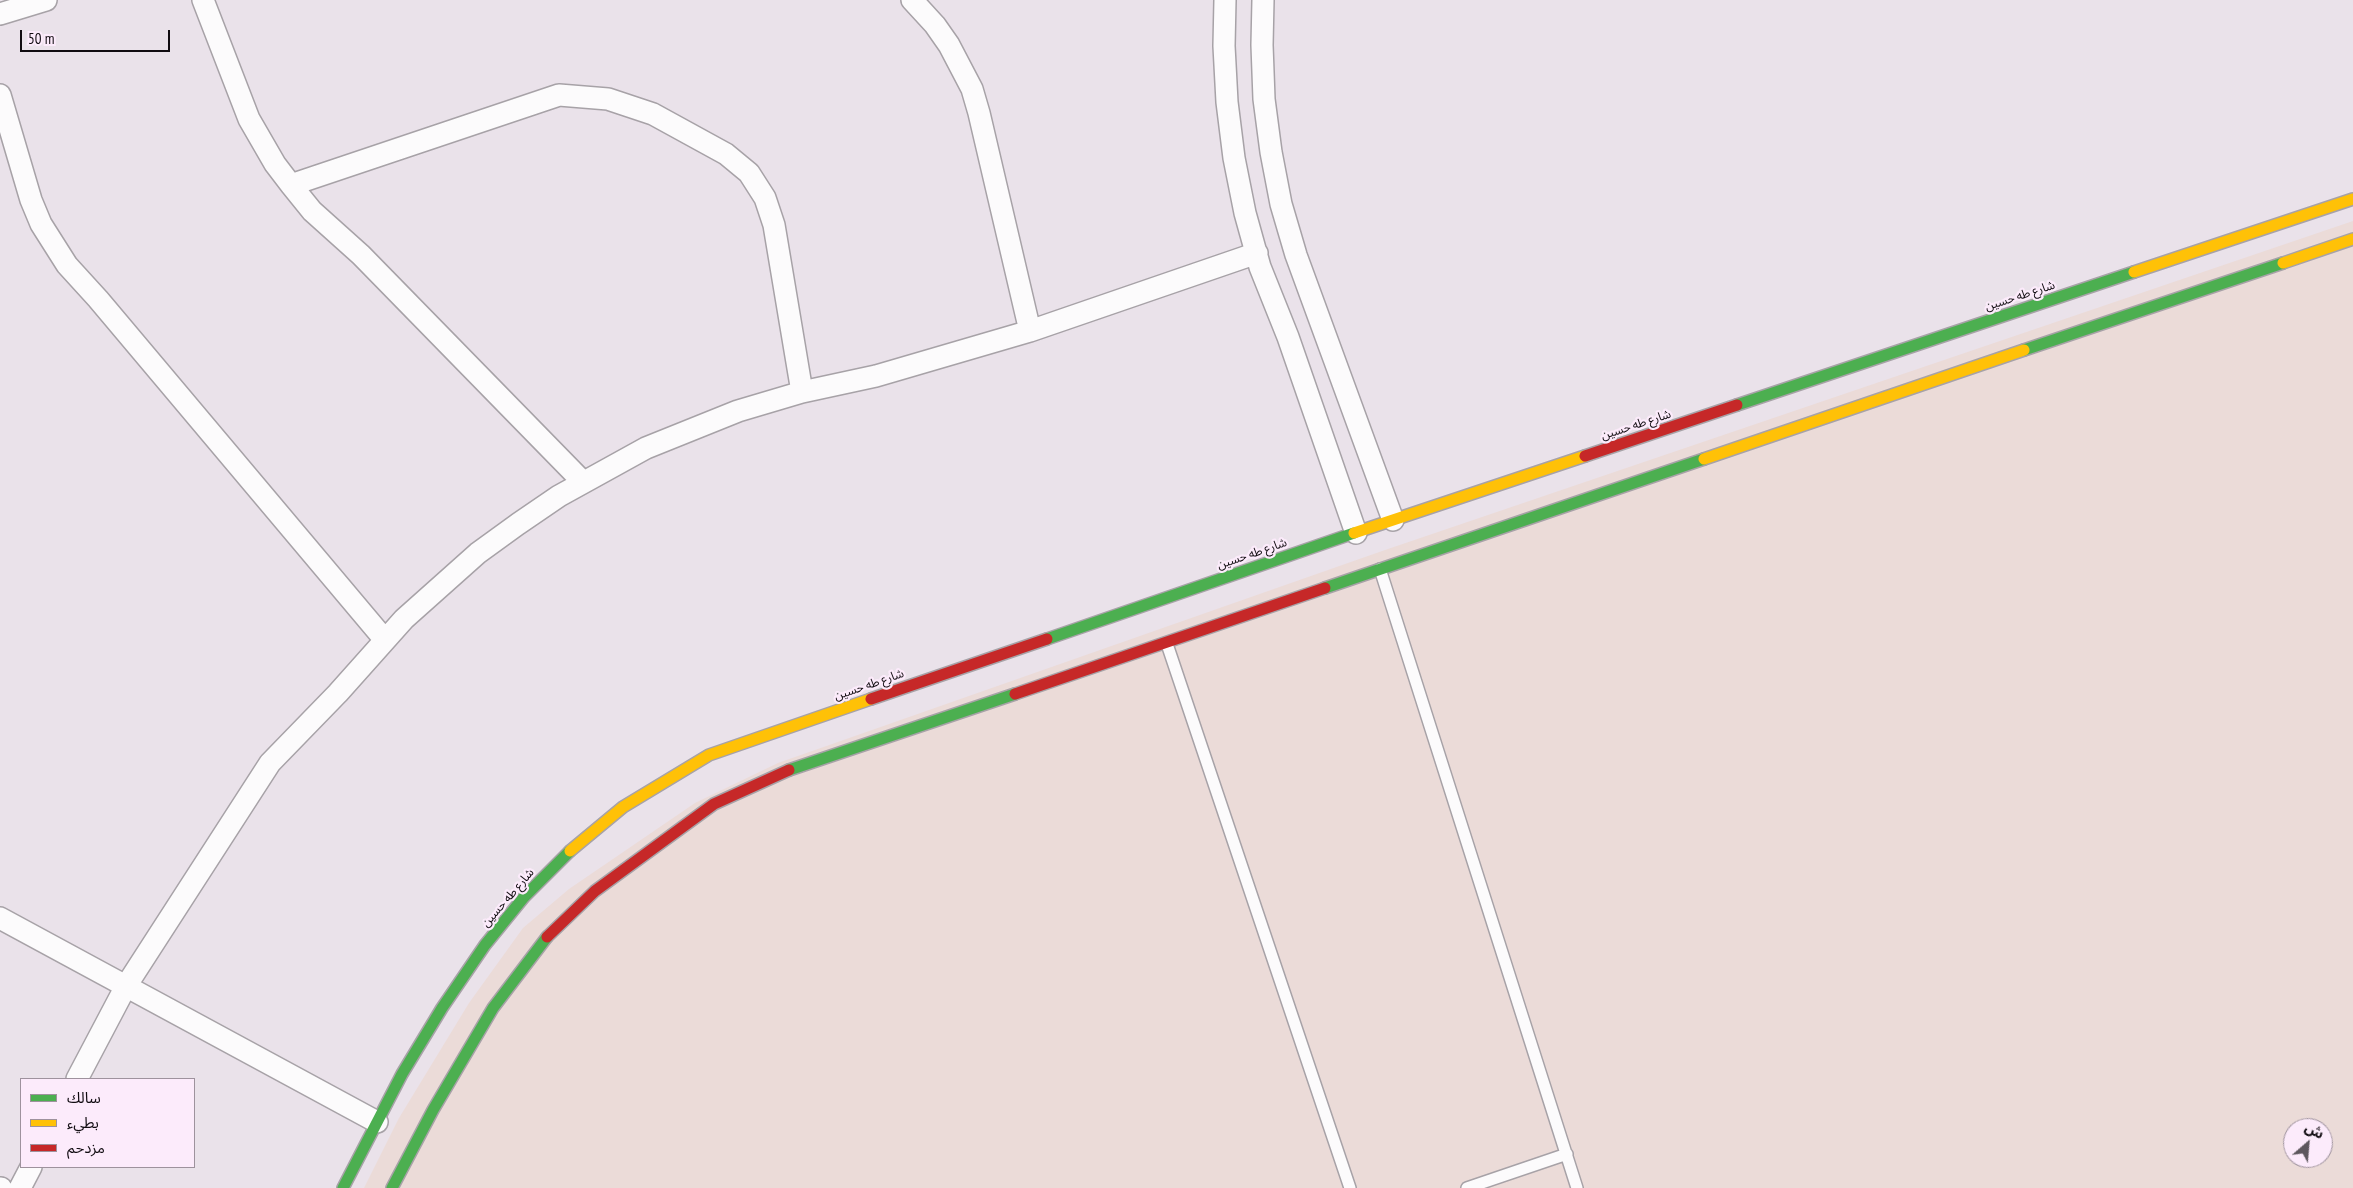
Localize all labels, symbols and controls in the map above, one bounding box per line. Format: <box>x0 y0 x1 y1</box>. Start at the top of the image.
scale bar <box>22 20 172 52</box>
text: 50 m <box>28 29 54 48</box>
street label: شارع طه حسين <box>1983 278 2057 314</box>
street label: شارع طه حسين <box>1599 407 1673 443</box>
street label: شارع طه حسين <box>1215 535 1289 573</box>
street label: شارع طه حسين <box>832 666 906 704</box>
street label: شارع طه حسين <box>479 866 537 930</box>
legend <box>20 1078 195 1168</box>
text: سالك <box>67 1088 101 1107</box>
text: بطيء <box>67 1113 99 1132</box>
north arrow <box>2283 1118 2333 1168</box>
text: ش <box>2302 1118 2327 1143</box>
text: مزدحم <box>67 1138 105 1157</box>

